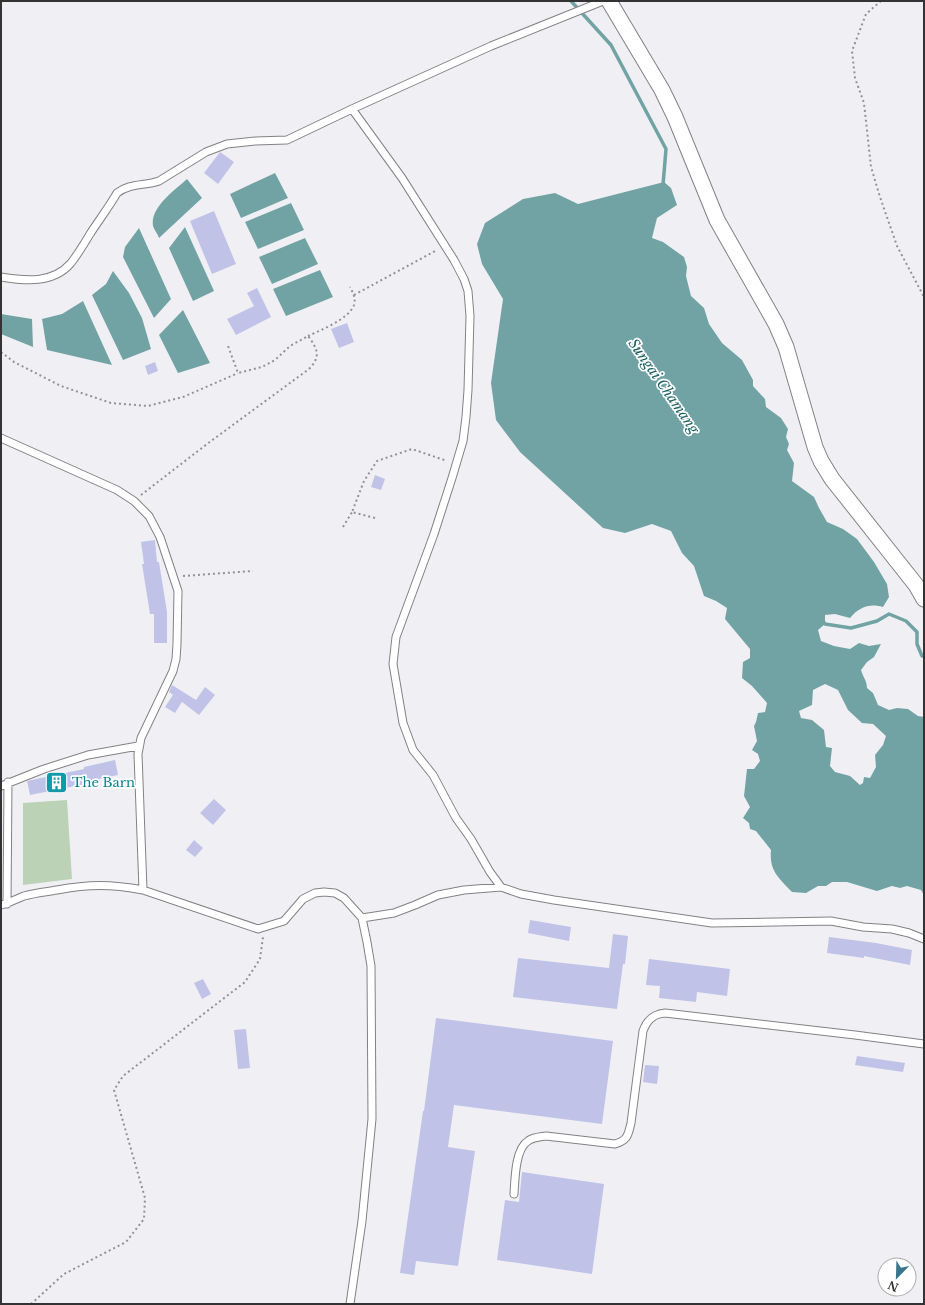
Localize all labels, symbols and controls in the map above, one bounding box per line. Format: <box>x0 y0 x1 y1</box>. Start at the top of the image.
water label: Sungai Chamang <box>625 335 704 438</box>
building icon: The Barn <box>43 769 69 795</box>
place label: The Barn <box>72 774 135 791</box>
north arrow <box>877 1257 917 1297</box>
text: N <box>885 1277 901 1295</box>

